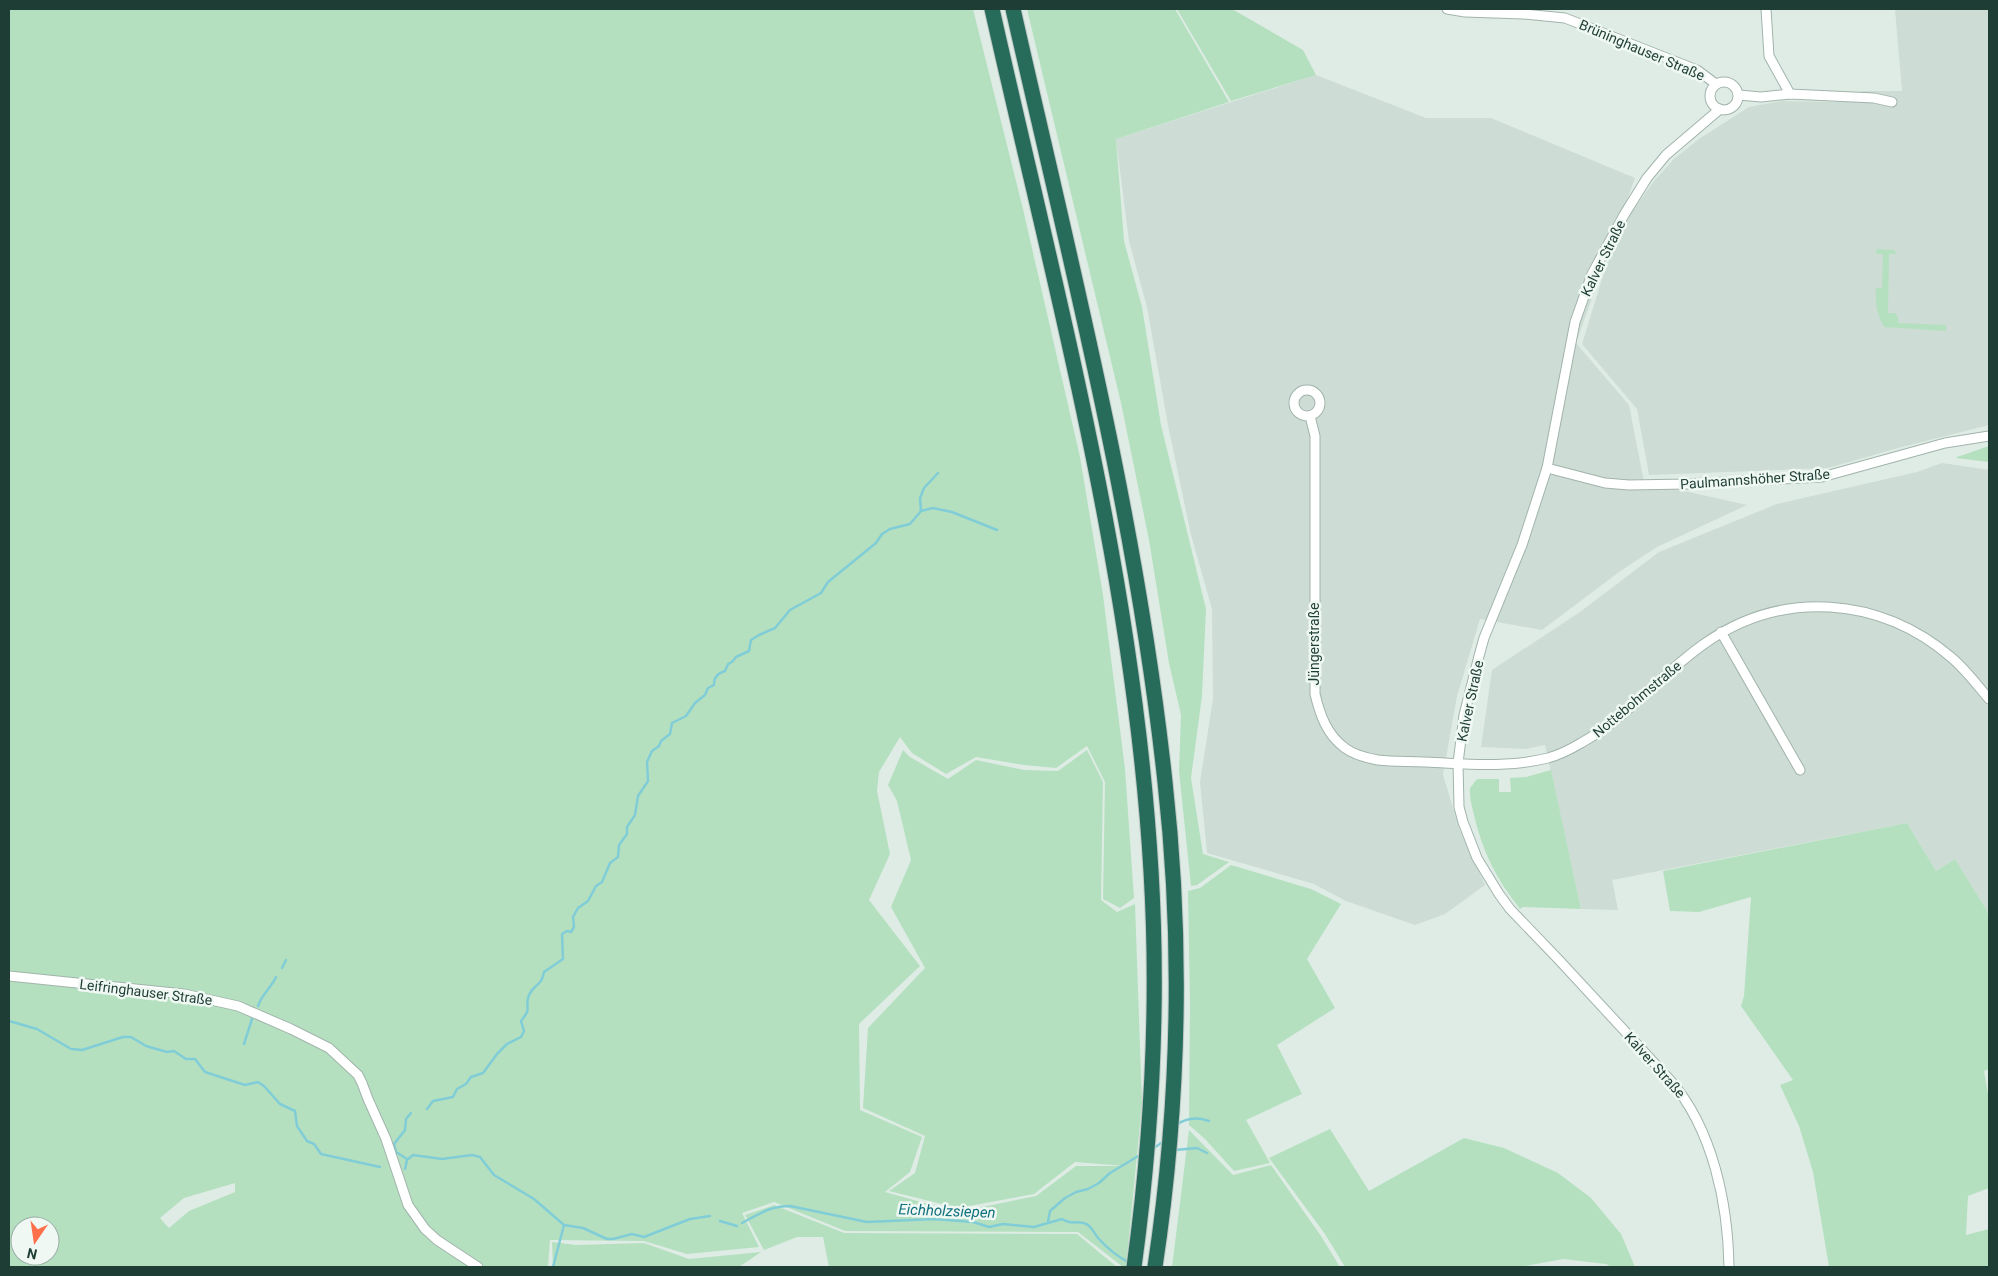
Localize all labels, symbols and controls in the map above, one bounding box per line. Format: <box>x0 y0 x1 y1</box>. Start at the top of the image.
street label: Brüninghauser Straße <box>1577 16 1707 84</box>
street label: Kalver Straße <box>1578 217 1628 299</box>
street label: Paulmannshöher Straße <box>1680 466 1830 492</box>
street label: Jüngerstraße <box>1306 603 1322 685</box>
street label: Nottebohmstraße <box>1590 658 1684 740</box>
street label: Kalver Straße <box>1454 659 1486 743</box>
street label: Leifringhauser Straße <box>79 976 213 1008</box>
street label: Kalver Straße <box>1621 1029 1689 1101</box>
water label: Eichholzsiepen <box>898 1200 996 1222</box>
north arrow <box>10 1216 60 1266</box>
text: N <box>25 1245 39 1263</box>

